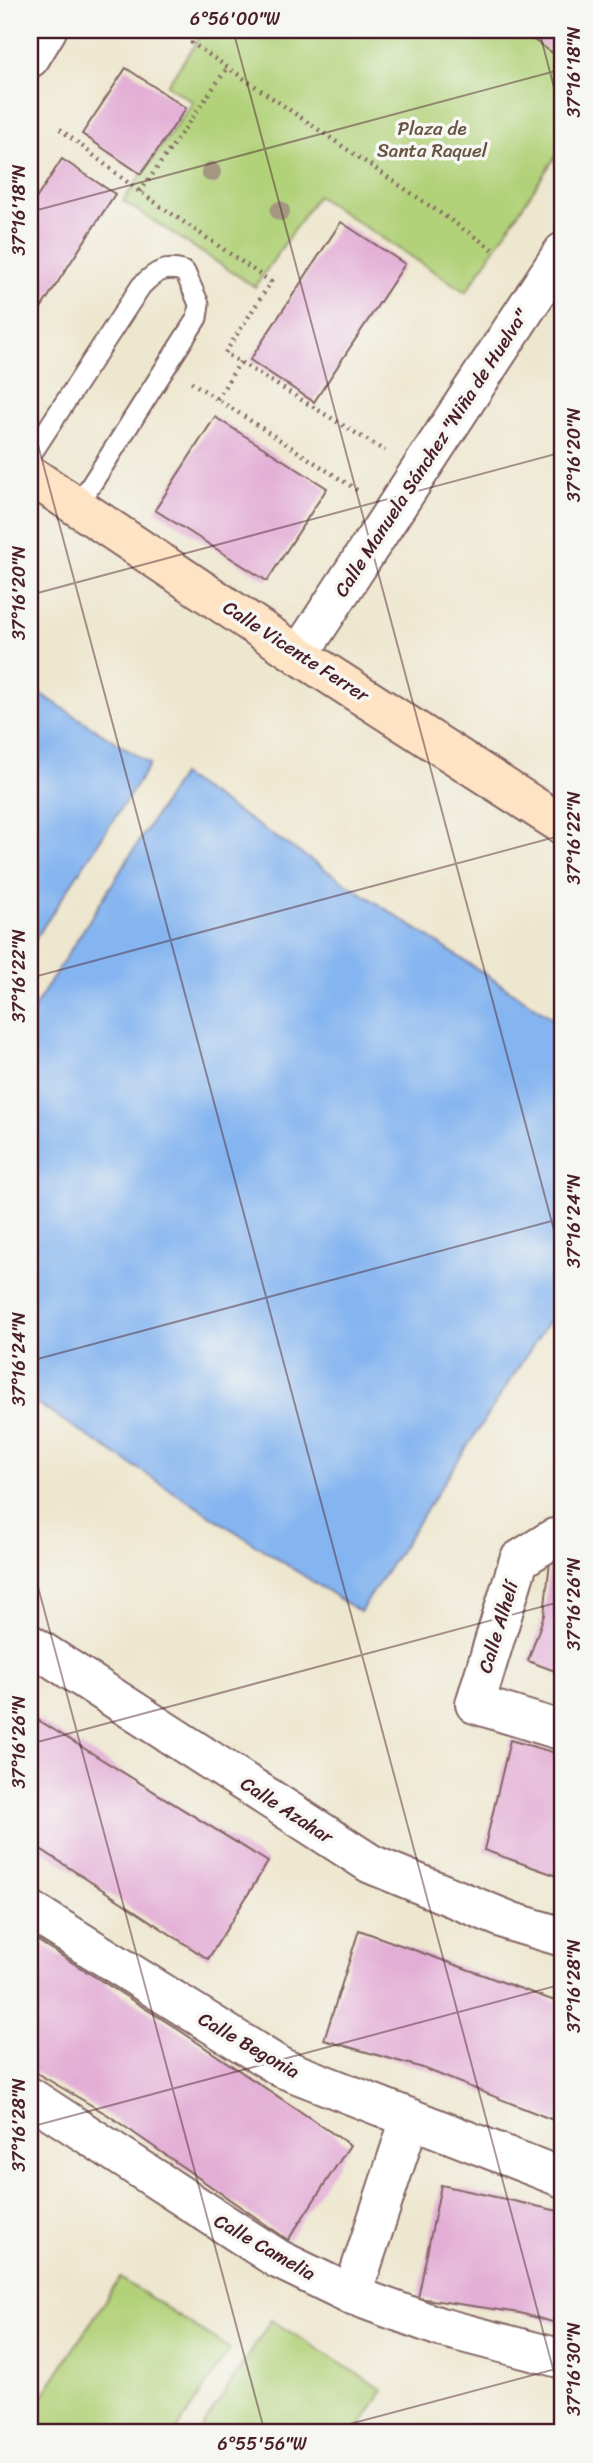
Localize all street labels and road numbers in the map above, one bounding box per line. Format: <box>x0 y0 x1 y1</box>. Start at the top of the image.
street label: Calle Manuela Sánchez "Niña de Huelva" <box>325 301 537 604</box>
street label: Calle Vicente Ferrer <box>216 591 377 711</box>
street label: Calle Alhelí <box>468 1574 528 1677</box>
street label: Calle Azahar <box>234 1768 341 1853</box>
street label: Calle Begonia <box>192 2003 306 2088</box>
street label: Calle Camelia <box>208 2204 323 2290</box>

